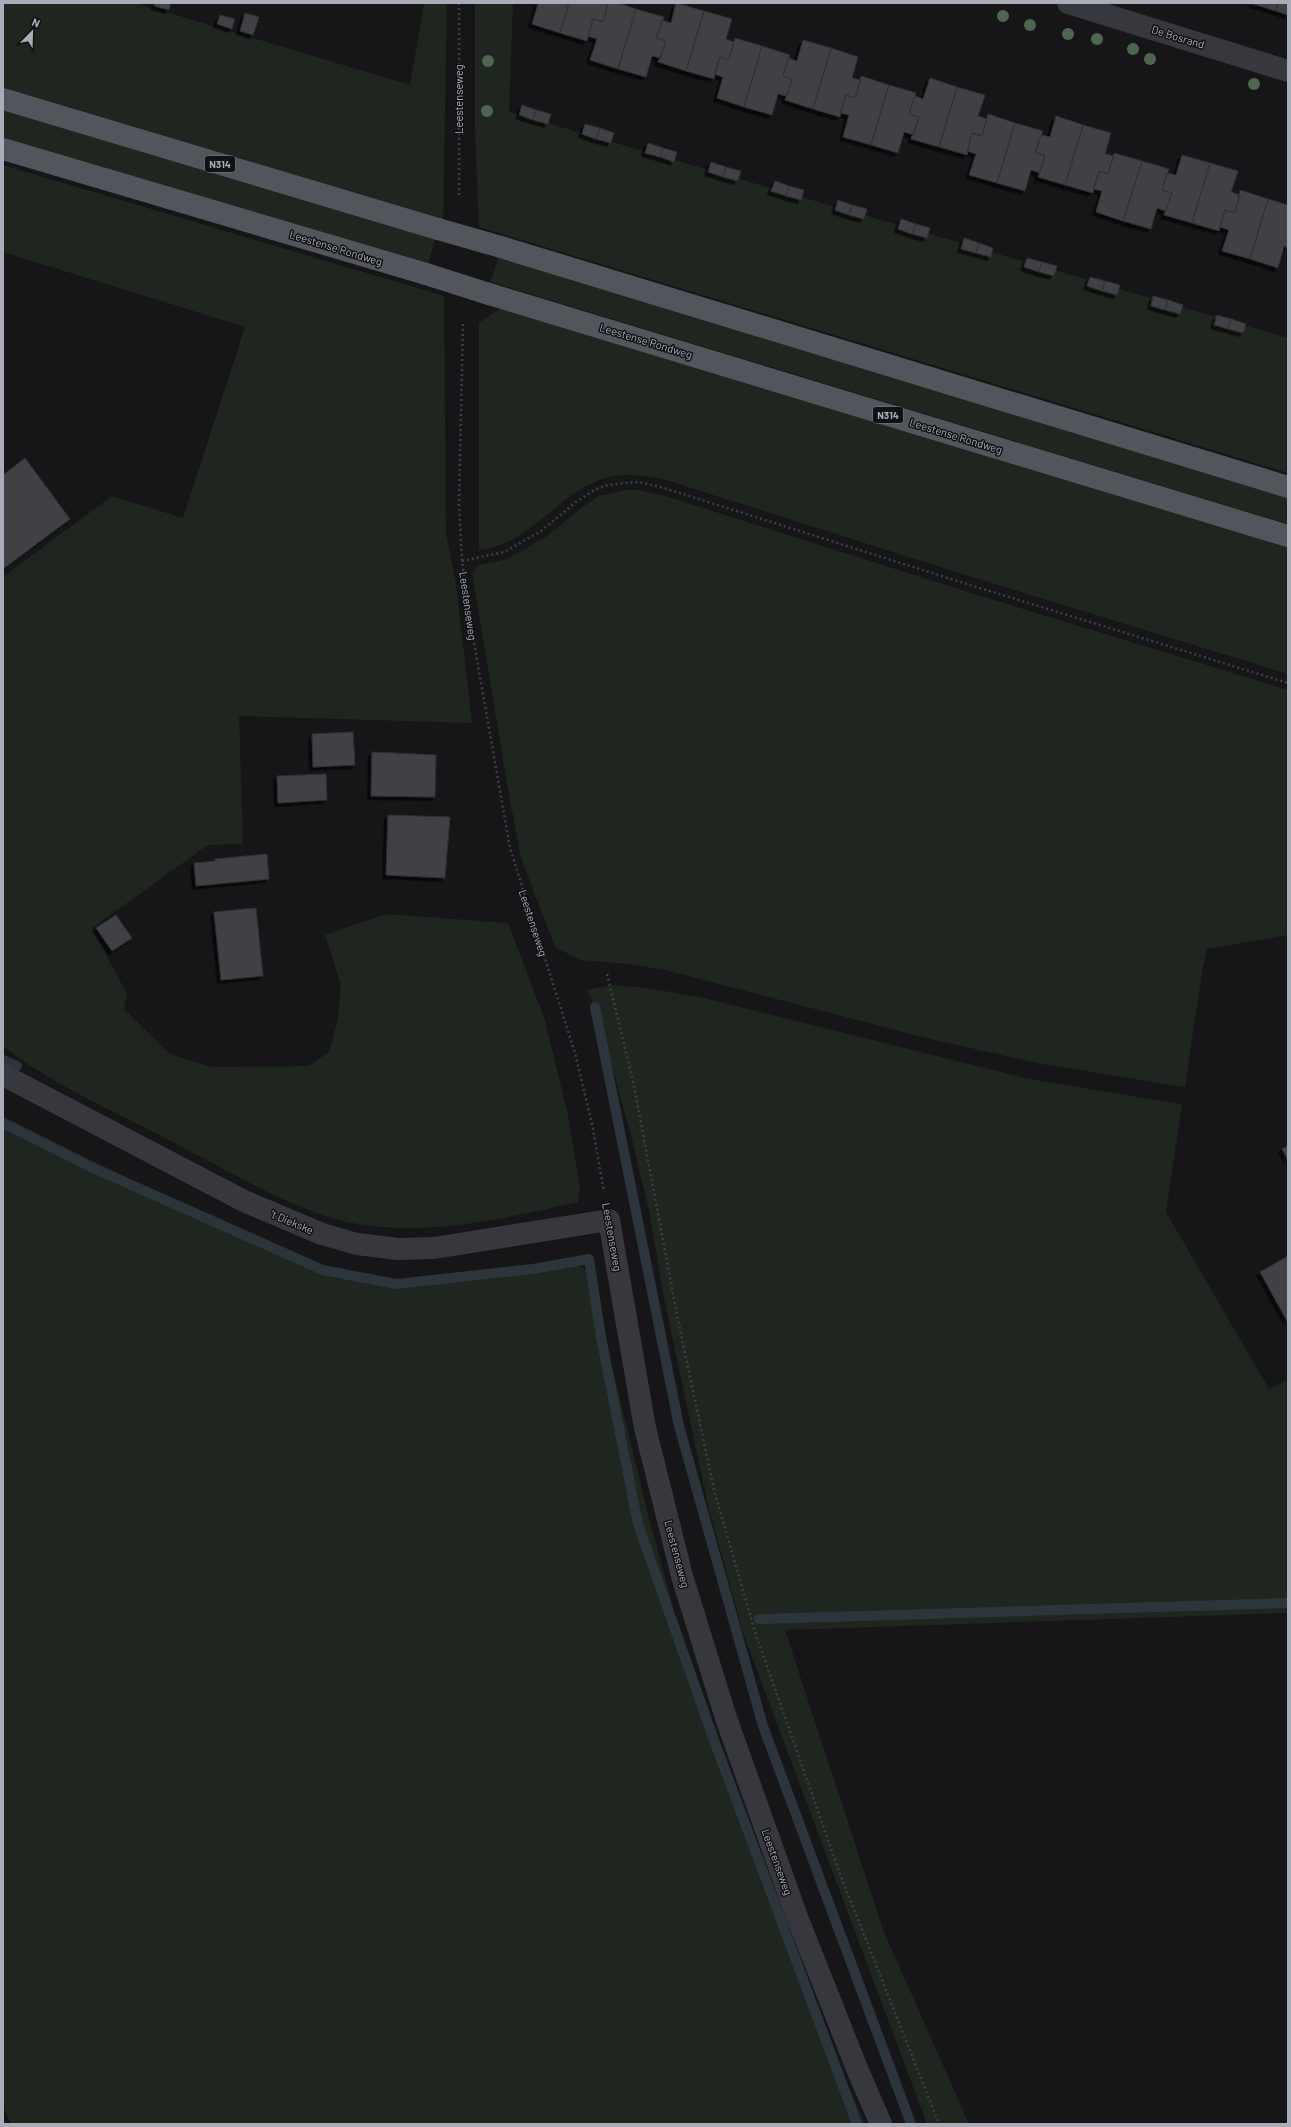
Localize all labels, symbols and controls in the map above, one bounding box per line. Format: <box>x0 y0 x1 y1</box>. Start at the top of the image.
north arrow <box>12 12 52 52</box>
text: N <box>30 15 42 30</box>
street label: De Bosrand <box>1150 22 1206 51</box>
street label: Leestenseweg <box>452 64 465 134</box>
road number: N314 <box>205 156 235 172</box>
street label: Leestense Rondweg <box>288 227 384 268</box>
street label: Leestense Rondweg <box>598 320 694 361</box>
road number: N314 <box>873 407 903 423</box>
street label: Leestense Rondweg <box>908 415 1004 456</box>
street label: Leestenseweg <box>457 571 480 641</box>
street label: Leestenseweg <box>517 888 550 958</box>
street label: Leestenseweg <box>600 1202 625 1272</box>
street label: 't Diekske <box>269 1207 316 1236</box>
street label: Leestenseweg <box>662 1519 693 1589</box>
street label: Leestenseweg <box>760 1827 795 1897</box>

